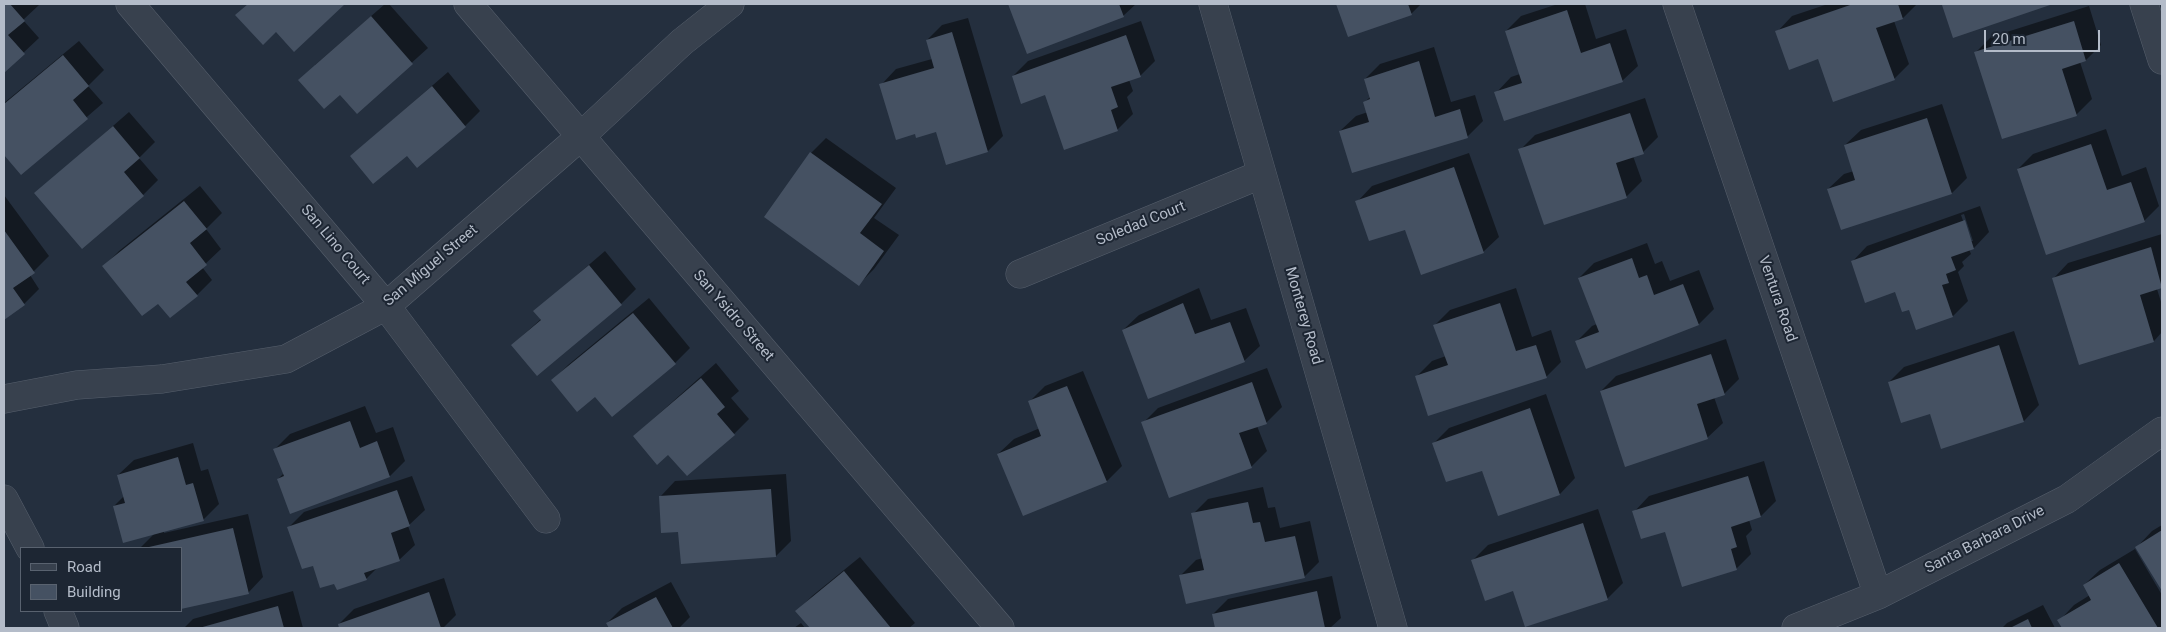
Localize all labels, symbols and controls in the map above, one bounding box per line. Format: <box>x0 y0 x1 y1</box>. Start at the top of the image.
scale bar <box>1986 20 2102 52</box>
text: 20 m <box>1992 30 2026 48</box>
street label: Soledad Court <box>1094 198 1188 250</box>
street label: San Lino Court <box>297 202 373 288</box>
street label: San Miguel Street <box>380 221 482 311</box>
street label: Ventura Road <box>1754 254 1800 344</box>
street label: Monterey Road <box>1280 265 1326 367</box>
street label: San Ysidro Street <box>689 267 777 365</box>
street label: Santa Barbara Drive <box>1922 502 2048 578</box>
legend <box>20 547 182 612</box>
text: Road <box>67 558 101 576</box>
text: Building <box>67 583 121 601</box>

